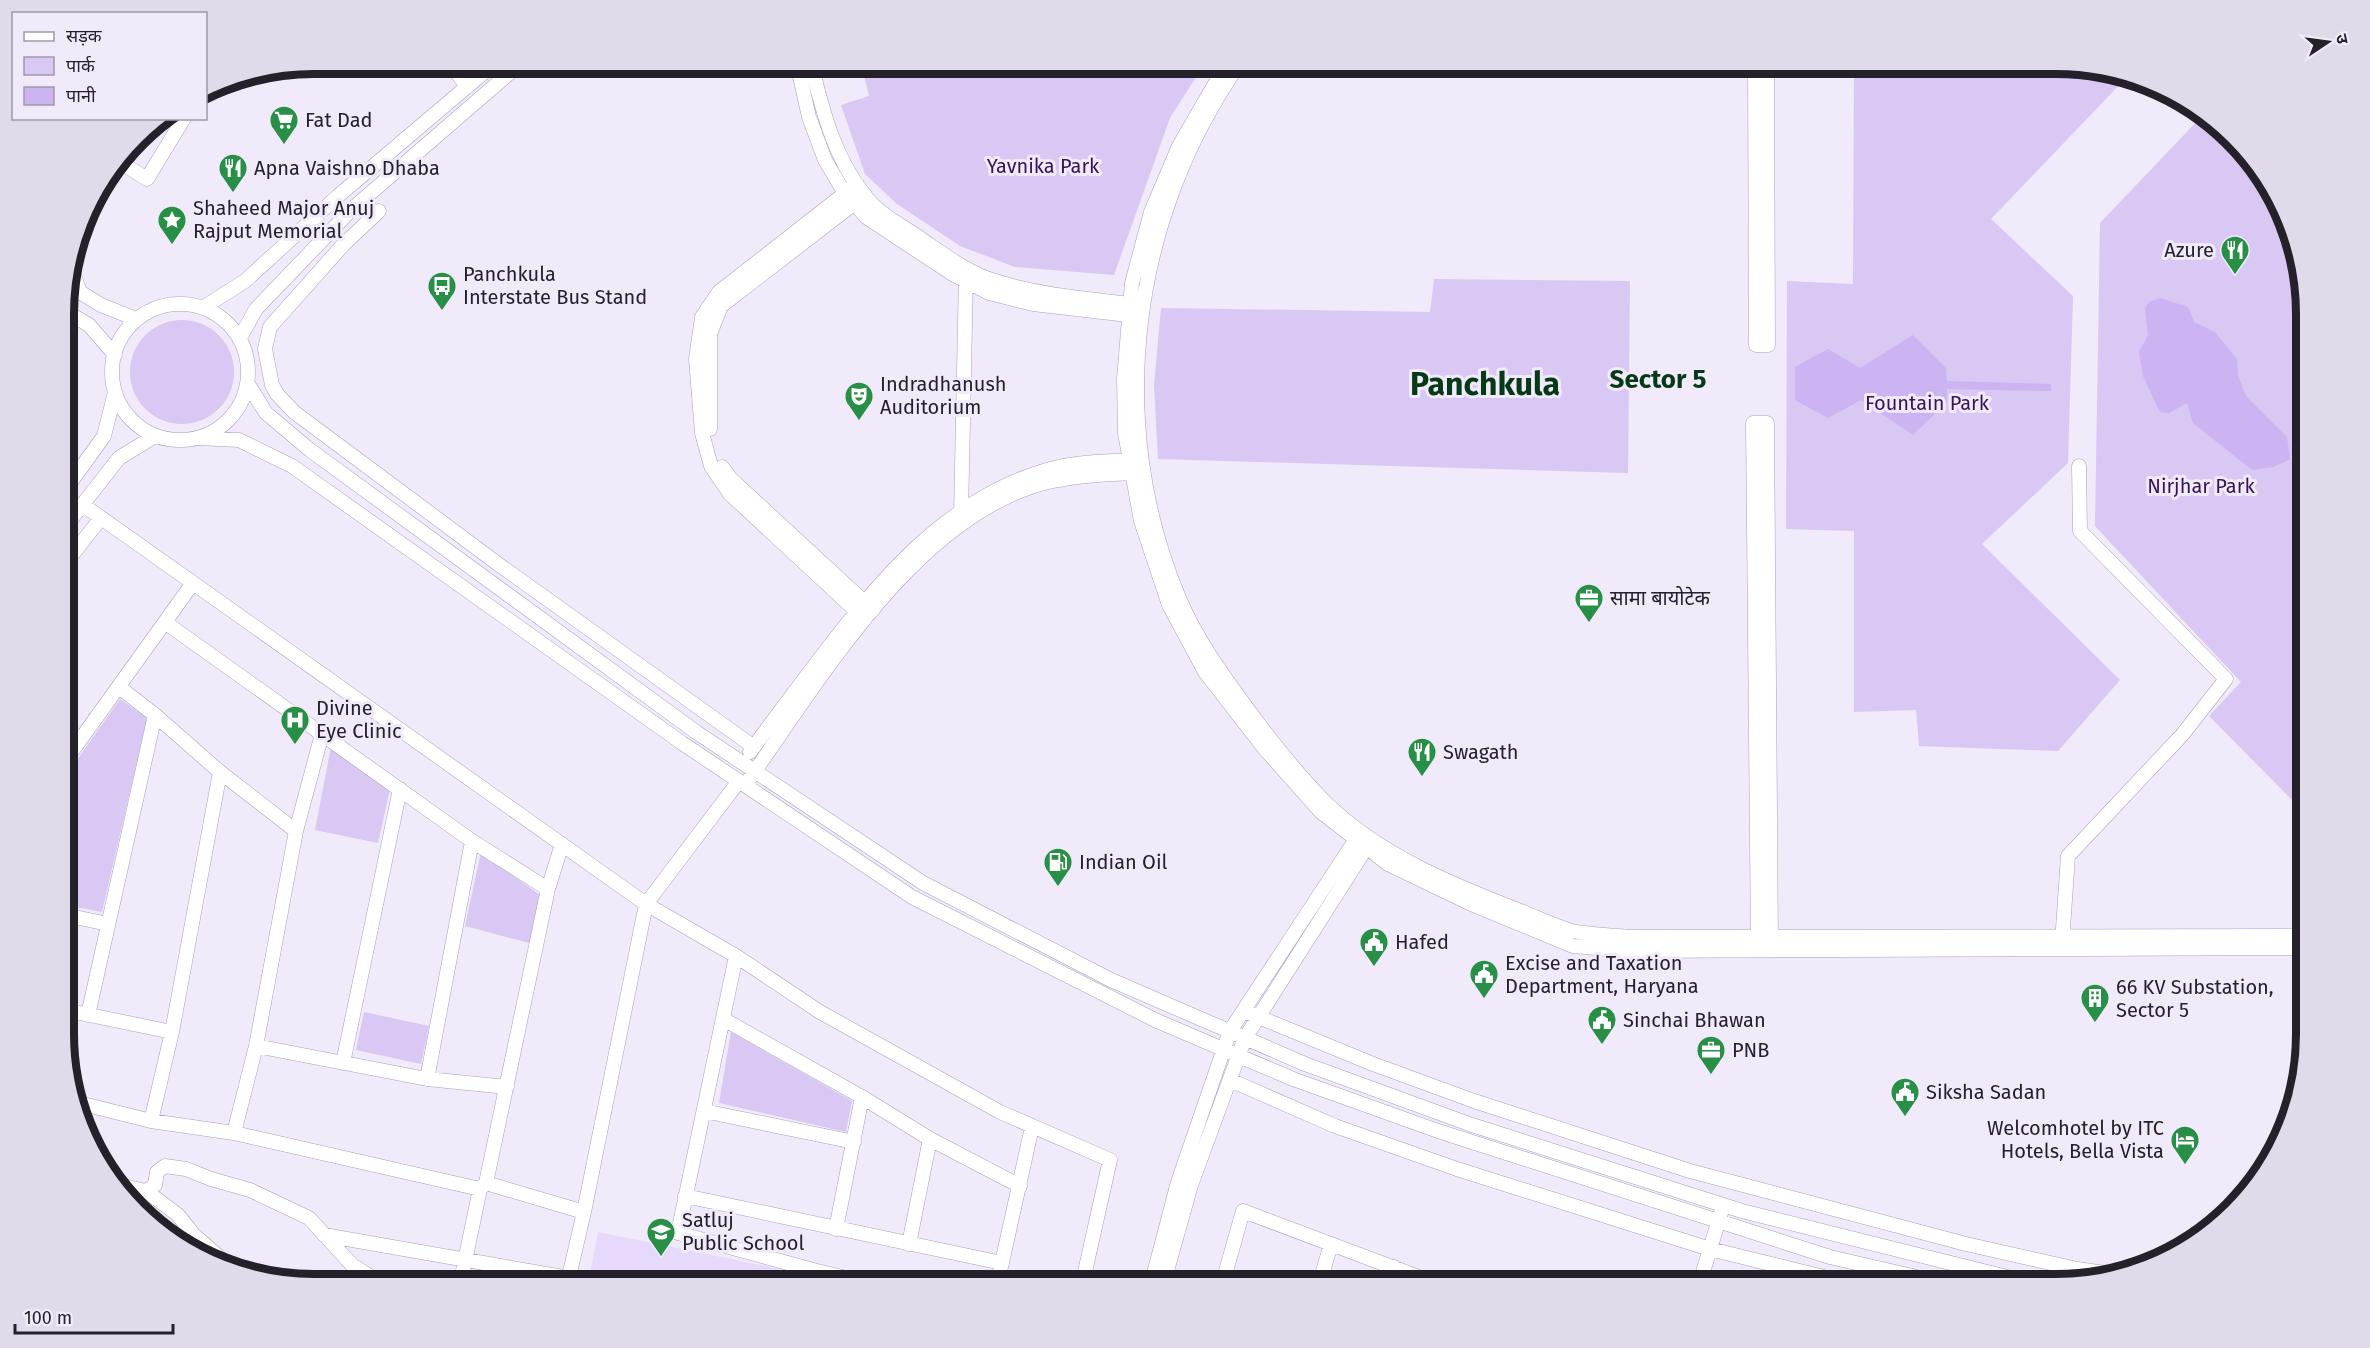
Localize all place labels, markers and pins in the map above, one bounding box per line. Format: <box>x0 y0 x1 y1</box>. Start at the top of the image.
supermarket icon: Fat Dad <box>268 104 300 146</box>
place label: Fat Dad <box>305 108 373 132</box>
restaurant icon: Apna Vaishno Dhaba <box>217 152 249 194</box>
place label: Apna Vaishno Dhaba <box>254 156 440 180</box>
place label: Shaheed Major Anuj Rajput Memorial <box>193 196 374 243</box>
place icon: Shaheed Major Anuj Rajput Memorial <box>156 204 188 246</box>
restaurant icon: Azure <box>2219 234 2251 276</box>
place label: Azure <box>2164 238 2214 262</box>
place label: Panchkula Interstate Bus Stand <box>463 262 647 309</box>
bus stop icon: Panchkula Interstate Bus Stand <box>426 270 458 312</box>
place label: Indradhanush Auditorium <box>880 372 1006 419</box>
theatre icon: Indradhanush Auditorium <box>843 380 875 422</box>
office icon: सामा बायोटेक <box>1573 582 1605 624</box>
place label: सामा बायोटेक <box>1610 586 1711 610</box>
place label: Divine Eye Clinic <box>316 696 402 743</box>
hospital icon: Divine Eye Clinic <box>279 704 311 746</box>
restaurant icon: Swagath <box>1406 736 1438 778</box>
place label: Swagath <box>1443 740 1519 764</box>
fuel station icon: Indian Oil <box>1042 846 1074 888</box>
place label: Indian Oil <box>1079 850 1168 874</box>
public building icon: Hafed <box>1358 926 1390 968</box>
place label: Hafed <box>1395 930 1449 954</box>
place label: Excise and Taxation Department, Haryana <box>1505 951 1699 998</box>
public building icon: Excise and Taxation Department, Haryana <box>1468 958 1500 1000</box>
place label: 66 KV Substation, Sector 5 <box>2116 975 2274 1022</box>
building icon: 66 KV Substation, Sector 5 <box>2079 982 2111 1024</box>
public building icon: Sinchai Bhawan <box>1586 1004 1618 1046</box>
place label: Sinchai Bhawan <box>1623 1008 1766 1032</box>
office icon: PNB <box>1695 1034 1727 1076</box>
place label: PNB <box>1732 1038 1769 1062</box>
public building icon: Siksha Sadan <box>1889 1076 1921 1118</box>
place label: Siksha Sadan <box>1926 1080 2046 1104</box>
place label: Welcomhotel by ITC Hotels, Bella Vista <box>1987 1116 2164 1163</box>
hotel icon: Welcomhotel by ITC Hotels, Bella Vista <box>2169 1124 2201 1166</box>
place label: Satluj Public School <box>682 1208 804 1255</box>
school or university icon: Satluj Public School <box>645 1216 677 1258</box>

